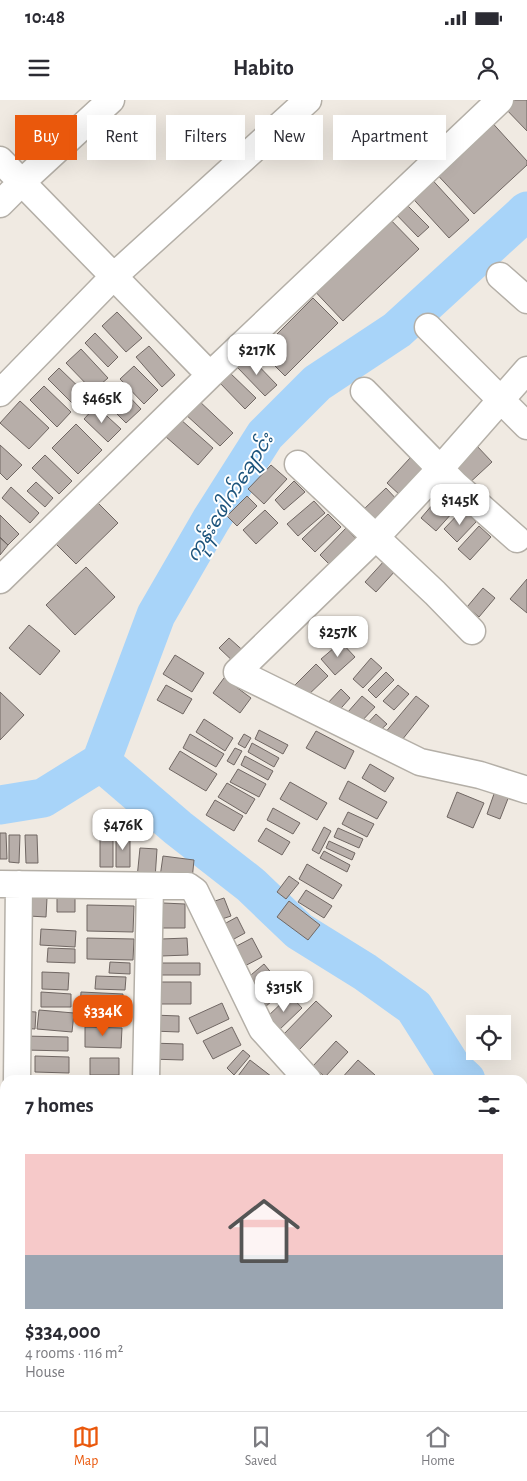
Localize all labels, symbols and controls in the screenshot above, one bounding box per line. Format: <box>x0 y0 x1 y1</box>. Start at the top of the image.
text: 10:48 <box>25 8 65 27</box>
icon: menu <box>25 54 53 82</box>
icon: person <box>474 54 502 82</box>
text: Habito <box>233 57 294 79</box>
chip: Buy <box>15 115 77 160</box>
chip: Rent <box>87 115 156 160</box>
chip: Filters <box>166 115 245 160</box>
chip: New <box>255 115 323 160</box>
chip: Apartment <box>333 115 446 160</box>
pin: $217K <box>222 334 292 376</box>
text: $217K <box>239 342 275 358</box>
pin: $465K <box>67 382 137 424</box>
text: $465K <box>82 390 122 406</box>
water label: ကုန်းဖေါက်ချောင်း <box>179 427 282 568</box>
pin: $145K <box>425 484 495 526</box>
text: $145K <box>441 492 479 508</box>
pin: $257K <box>303 616 373 658</box>
text: $257K <box>319 624 357 640</box>
pin: $476K <box>88 808 158 851</box>
text: $476K <box>103 817 143 833</box>
pin: $315K <box>249 970 319 1013</box>
text: $315K <box>266 979 302 995</box>
pin: $334K <box>68 994 138 1037</box>
text: $334K <box>84 1003 122 1019</box>
map controls <box>466 1015 511 1060</box>
button: locate <box>466 1015 511 1060</box>
icon: filters <box>475 1091 503 1119</box>
text: 7 homes <box>25 1095 94 1116</box>
icon: home <box>219 1186 309 1276</box>
text: $334,000 <box>25 1321 101 1342</box>
text: 4 rooms · 116 m² <box>25 1345 123 1361</box>
text: House <box>25 1364 65 1380</box>
tab: Map <box>72 1423 100 1470</box>
tab: Saved <box>245 1423 277 1470</box>
tab: Home <box>421 1423 455 1470</box>

